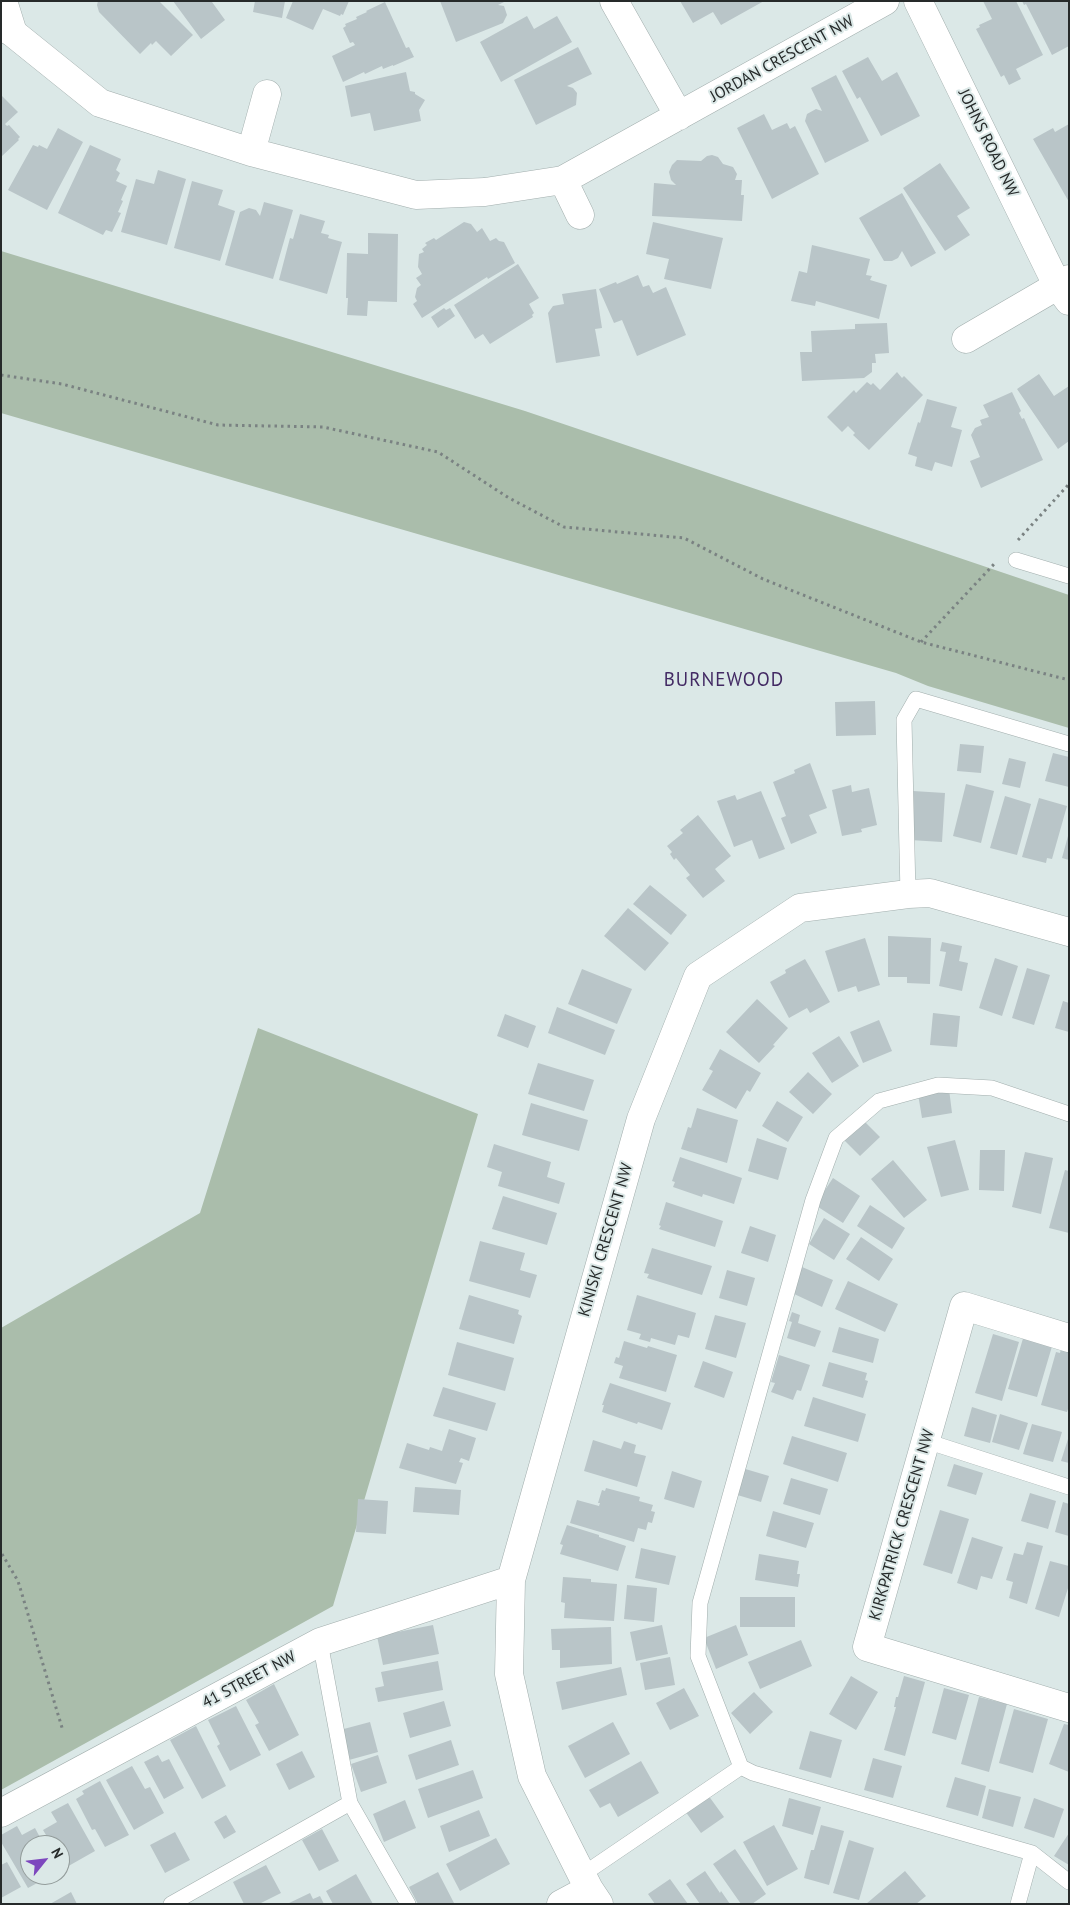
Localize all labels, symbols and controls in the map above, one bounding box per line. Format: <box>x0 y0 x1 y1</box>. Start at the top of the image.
street label: JORDAN CRESCENT NW <box>707 12 857 106</box>
street label: JOHNS ROAD NW <box>954 86 1022 200</box>
district label: BURNEWOOD <box>663 670 785 692</box>
street label: KINISKI CRESCENT NW <box>575 1161 637 1319</box>
street label: KIRKPATRICK CRESCENT NW <box>866 1427 938 1623</box>
street label: 41 STREET NW <box>199 1647 299 1713</box>
north arrow <box>20 1835 70 1885</box>
text: N <box>47 1845 67 1862</box>

